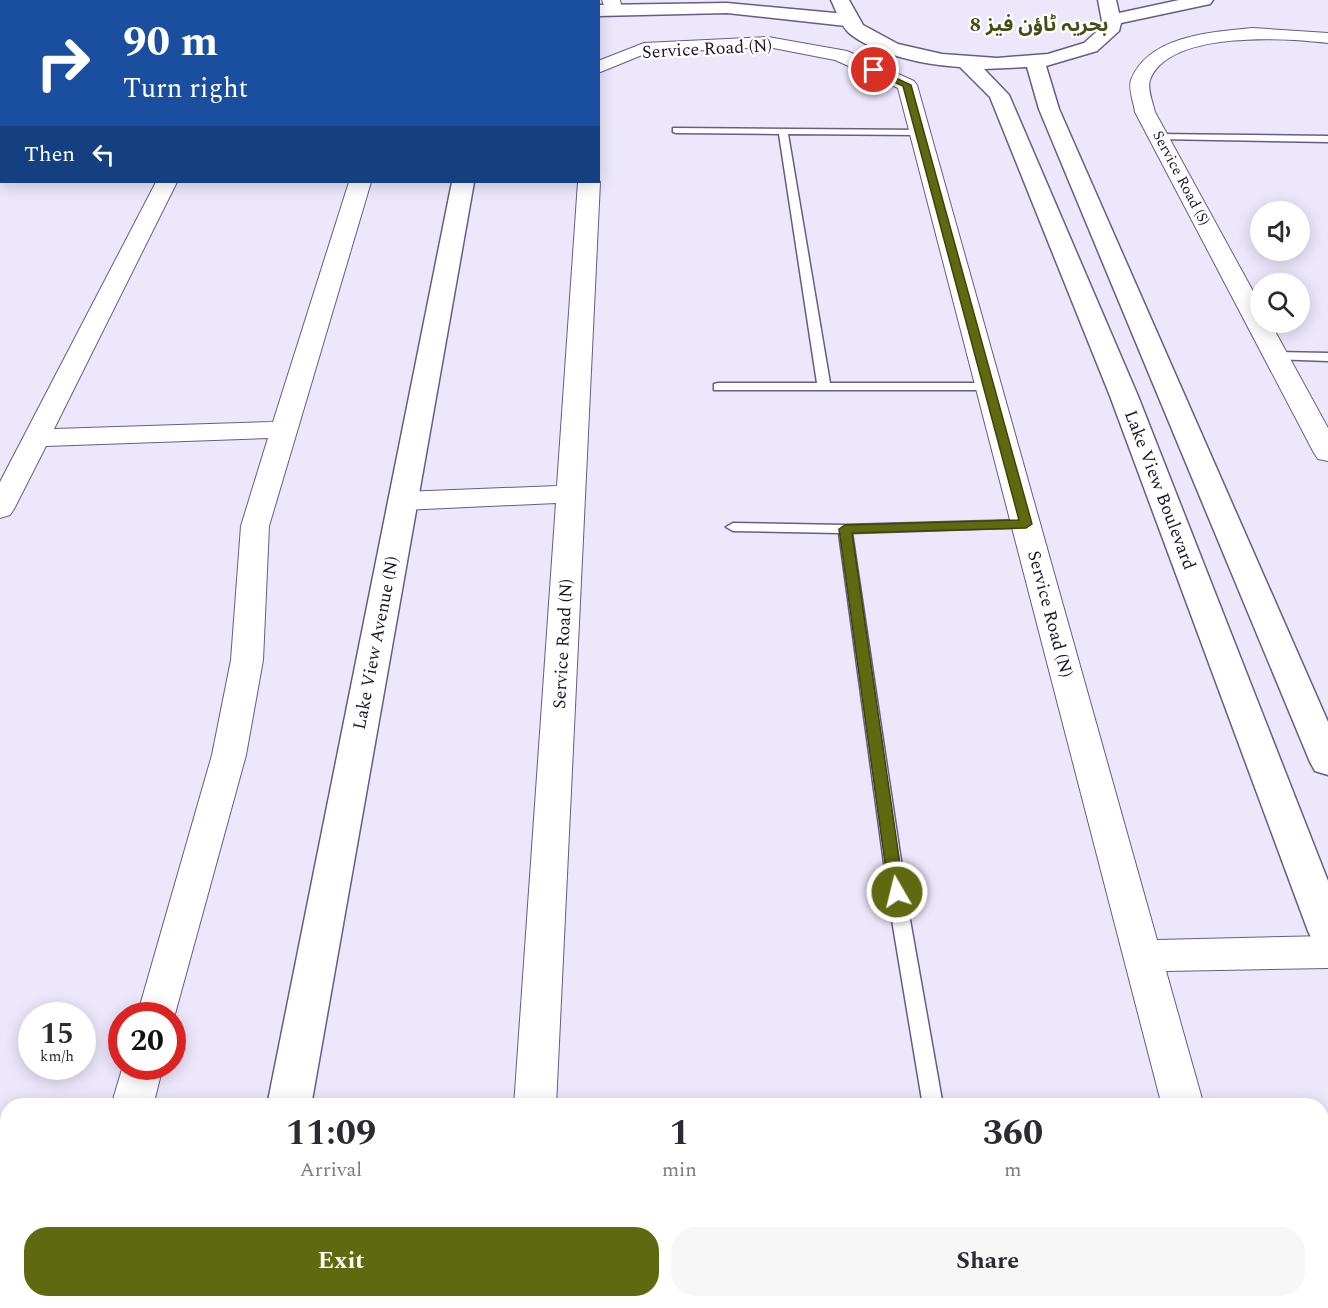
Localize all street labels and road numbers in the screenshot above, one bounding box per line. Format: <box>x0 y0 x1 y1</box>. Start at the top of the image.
street label: Service Road (N) <box>641 32 773 66</box>
street label: Service Road (S) <box>1146 126 1216 230</box>
street label: Lake View Boulevard <box>1117 406 1203 574</box>
street label: Service Road (N) <box>1020 548 1080 680</box>
street label: Lake View Avenue (N) <box>346 554 406 732</box>
street label: Service Road (N) <box>546 578 580 710</box>

